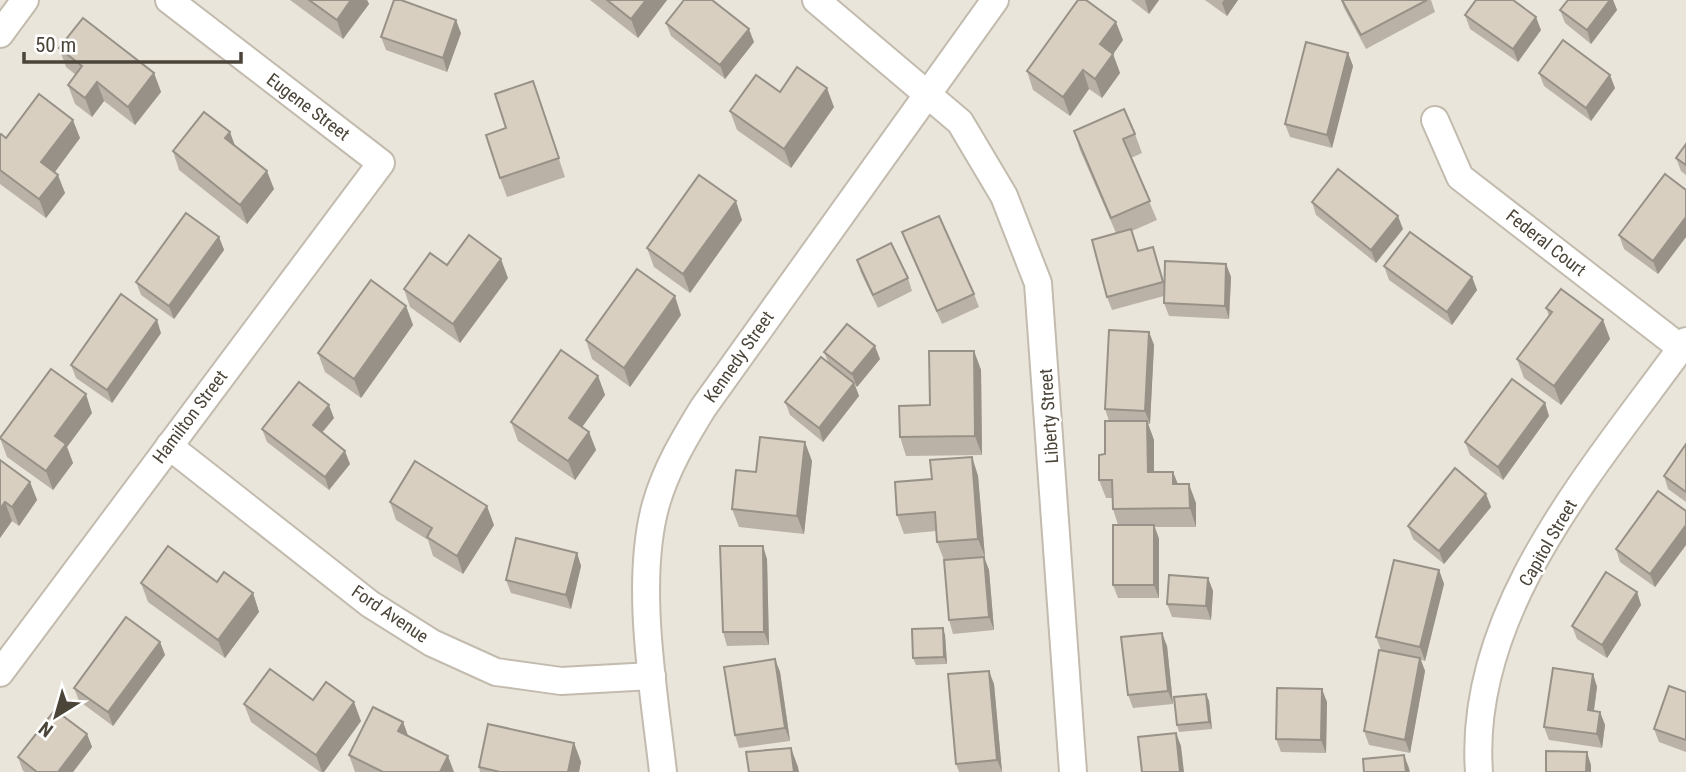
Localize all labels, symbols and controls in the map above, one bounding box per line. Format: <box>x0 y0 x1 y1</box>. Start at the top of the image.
scale bar <box>24 21 242 65</box>
text: 50 m <box>35 33 76 57</box>
street label: Eugene Street <box>263 69 354 145</box>
street label: Federal Court <box>1502 205 1590 280</box>
street label: Kennedy Street <box>699 307 778 406</box>
street label: Hamilton Street <box>148 366 231 467</box>
street label: Liberty Street <box>1035 368 1062 464</box>
street label: Capitol Street <box>1514 496 1581 590</box>
street label: Ford Avenue <box>348 580 433 647</box>
north arrow <box>21 681 91 751</box>
text: N <box>35 716 58 742</box>

